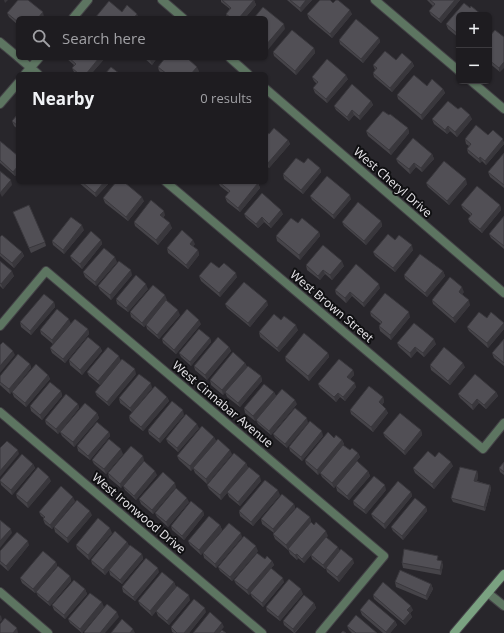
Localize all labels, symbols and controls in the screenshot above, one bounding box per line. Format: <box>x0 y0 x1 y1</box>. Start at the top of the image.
map controls <box>456 12 492 84</box>
button: + <box>456 12 492 48</box>
search box <box>16 16 268 60</box>
icon: search <box>30 27 52 49</box>
text: Search here <box>62 28 146 48</box>
button: − <box>456 48 492 84</box>
text: Nearby <box>32 87 94 110</box>
text: 0 results <box>200 89 252 107</box>
street label: West Cheryl Drive <box>350 143 436 221</box>
street label: West Brown Street <box>287 266 377 346</box>
street label: West Cinnabar Avenue <box>169 357 277 451</box>
street label: West Ironwood Drive <box>89 469 190 557</box>

